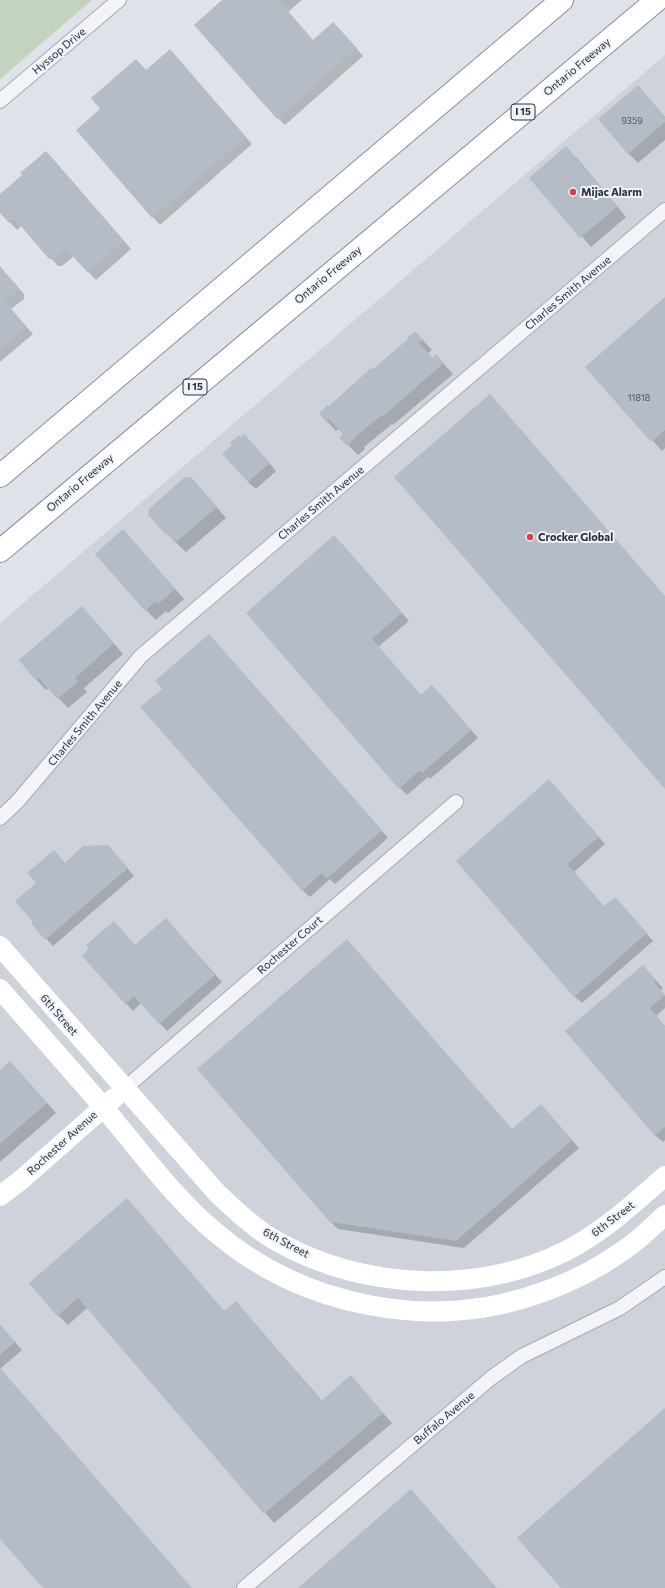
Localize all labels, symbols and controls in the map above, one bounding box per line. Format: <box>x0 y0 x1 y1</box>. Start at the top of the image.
street label: Hyssop Drive <box>30 25 88 77</box>
street label: Ontario Freeway <box>541 35 613 99</box>
road number: I 15 <box>511 104 535 120</box>
house number: 9359 <box>621 116 643 126</box>
place label: Mijac Alarm <box>581 185 642 199</box>
marker: Mijac Alarm <box>568 187 578 197</box>
street label: Ontario Freeway <box>292 243 364 307</box>
street label: Charles Smith Avenue <box>522 253 614 333</box>
road number: I 15 <box>183 379 207 395</box>
house number: 11818 <box>628 393 650 403</box>
street label: Ontario Freeway <box>44 451 116 515</box>
street label: Charles Smith Avenue <box>275 463 367 543</box>
place label: Crocker Global <box>538 530 613 544</box>
marker: Crocker Global <box>525 532 535 542</box>
street label: Charles Smith Avenue <box>45 677 125 769</box>
street label: Rochester Court <box>255 913 325 977</box>
street label: 6th Street <box>37 992 81 1038</box>
street label: Rochester Avenue <box>24 1108 100 1178</box>
street label: 6th Street <box>589 1198 637 1240</box>
street label: 6th Street <box>261 1225 311 1261</box>
street label: Buffalo Avenue <box>411 1389 477 1447</box>

